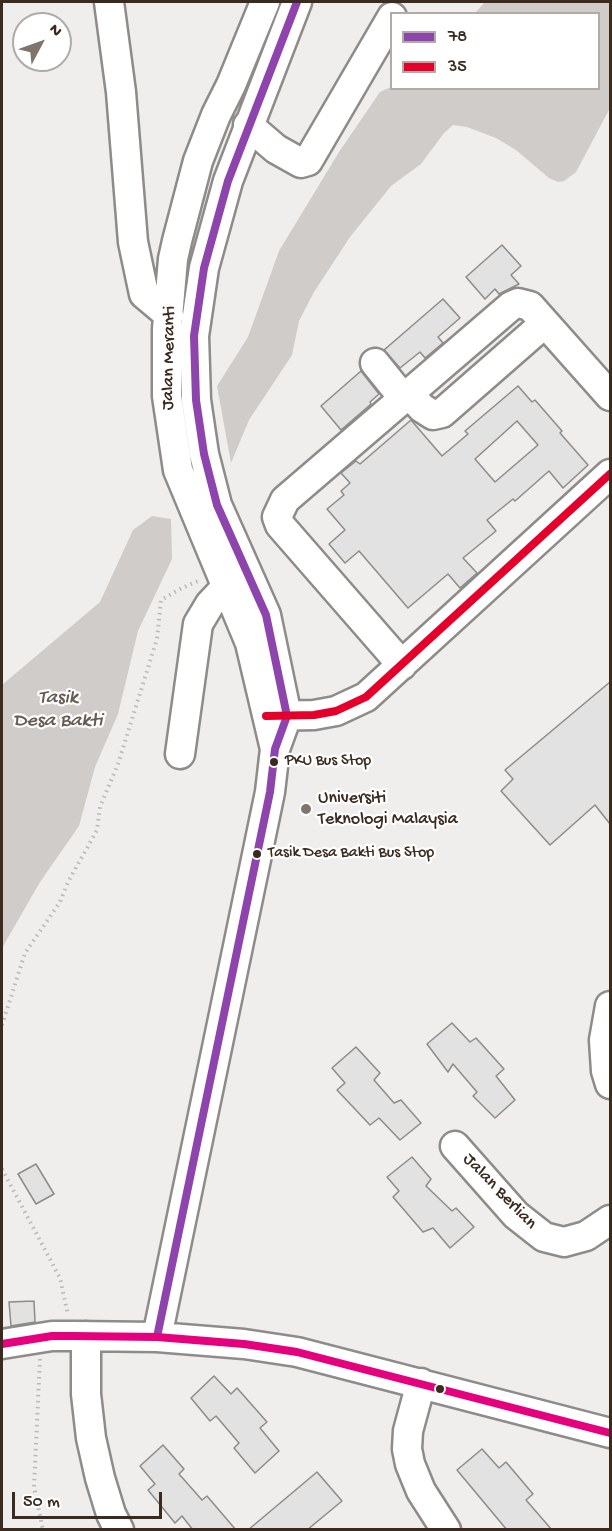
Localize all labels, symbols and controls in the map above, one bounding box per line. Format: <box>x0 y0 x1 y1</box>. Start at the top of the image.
north arrow <box>12 12 72 72</box>
legend <box>390 12 600 90</box>
text: N <box>44 21 65 41</box>
text: 78 <box>448 27 467 48</box>
text: 35 <box>448 57 467 78</box>
street label: Jalan Meranti <box>158 306 182 410</box>
water label: Tasik Desa Bakti <box>13 687 103 734</box>
place label: PKU Bus Stop <box>285 752 371 772</box>
marker: PKU Bus Stop <box>268 756 280 768</box>
place label: Universiti Teknologi Malaysia <box>318 788 458 830</box>
marker: Universiti Teknologi Malaysia <box>299 802 313 816</box>
place label: Tasik Desa Bakti Bus Stop <box>268 844 434 864</box>
marker: Tasik Desa Bakti Bus Stop <box>251 848 263 860</box>
street label: Jalan Berlian <box>457 1149 541 1235</box>
unlabelled marker <box>434 1383 446 1395</box>
scale bar <box>15 1480 165 1518</box>
text: 50 m <box>23 1492 60 1513</box>

